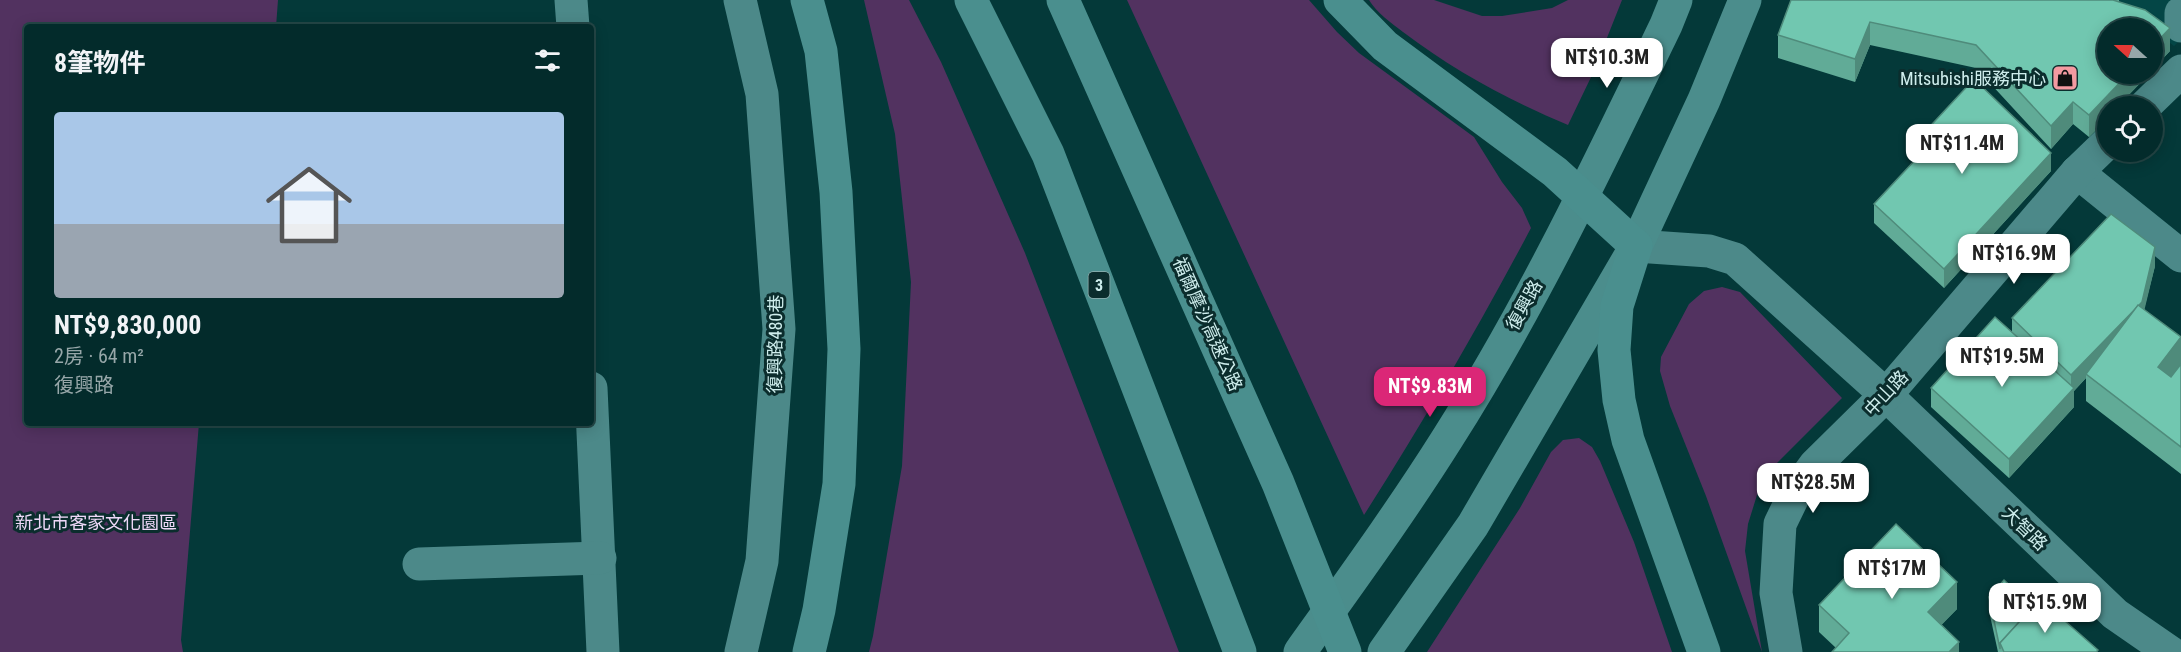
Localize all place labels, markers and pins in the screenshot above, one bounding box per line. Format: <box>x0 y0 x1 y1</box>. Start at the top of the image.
pin: NT$10.3M <box>1545 38 1669 89</box>
shop icon: Mitsubishi服務中心 <box>2050 63 2080 93</box>
place label: Mitsubishi服務中心 <box>1900 68 2046 89</box>
pin: NT$11.4M <box>1900 124 2024 175</box>
pin: NT$16.9M <box>1952 234 2076 285</box>
pin: NT$19.5M <box>1940 337 2064 388</box>
pin: NT$9.83M <box>1368 367 1492 418</box>
pin: NT$28.5M <box>1751 463 1875 514</box>
pin: NT$17M <box>1843 549 1941 600</box>
pin: NT$15.9M <box>1983 583 2107 634</box>

